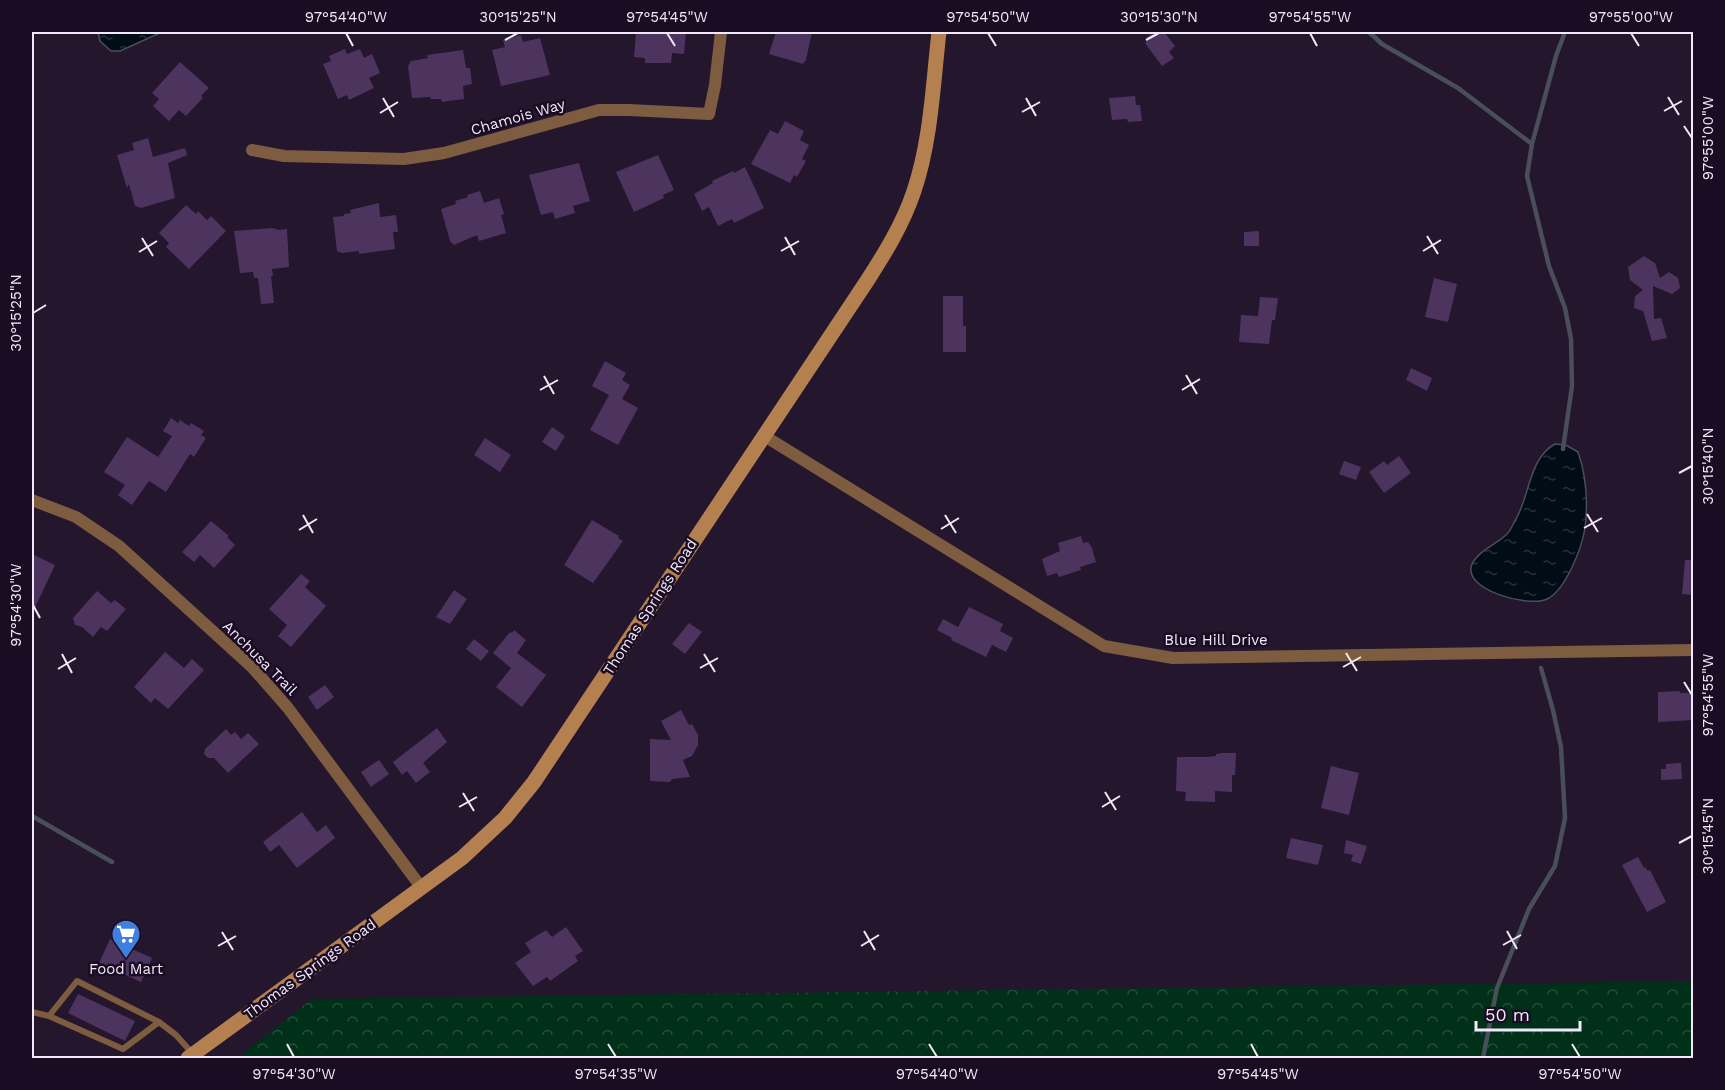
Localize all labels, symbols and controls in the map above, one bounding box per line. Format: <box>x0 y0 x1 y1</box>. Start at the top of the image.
text: 97°54'40"W <box>305 8 387 26</box>
text: 30°15'25"N <box>479 8 557 26</box>
text: 97°54'45"W <box>626 8 708 26</box>
text: 97°54'50"W <box>946 8 1030 26</box>
text: 30°15'30"N <box>1120 8 1198 26</box>
text: 97°54'55"W <box>1269 8 1351 26</box>
text: 97°55'00"W <box>1589 8 1673 26</box>
street label: Chamois Way <box>469 95 568 139</box>
text: 97°55'00"W <box>1699 96 1717 180</box>
text: 30°15'25"N <box>7 274 25 352</box>
text: 30°15'40"N <box>1699 427 1717 505</box>
street label: Thomas Springs Road <box>599 536 701 678</box>
text: 97°54'30"W <box>7 563 25 647</box>
street label: Anchusa Trail <box>219 617 301 699</box>
street label: Blue Hill Drive <box>1164 631 1268 649</box>
text: 97°54'55"W <box>1699 654 1717 736</box>
text: 30°15'45"N <box>1699 798 1717 874</box>
street label: Thomas Springs Road <box>240 915 380 1023</box>
supermarket icon: Food Mart <box>110 918 142 960</box>
place label: Food Mart <box>89 960 164 978</box>
scale bar <box>1476 994 1580 1032</box>
text: 50 m <box>1485 1004 1530 1025</box>
text: 97°54'30"W <box>252 1065 336 1083</box>
text: 97°54'35"W <box>575 1065 657 1083</box>
text: 97°54'40"W <box>896 1065 978 1083</box>
text: 97°54'45"W <box>1217 1065 1299 1083</box>
text: 97°54'50"W <box>1538 1065 1622 1083</box>

